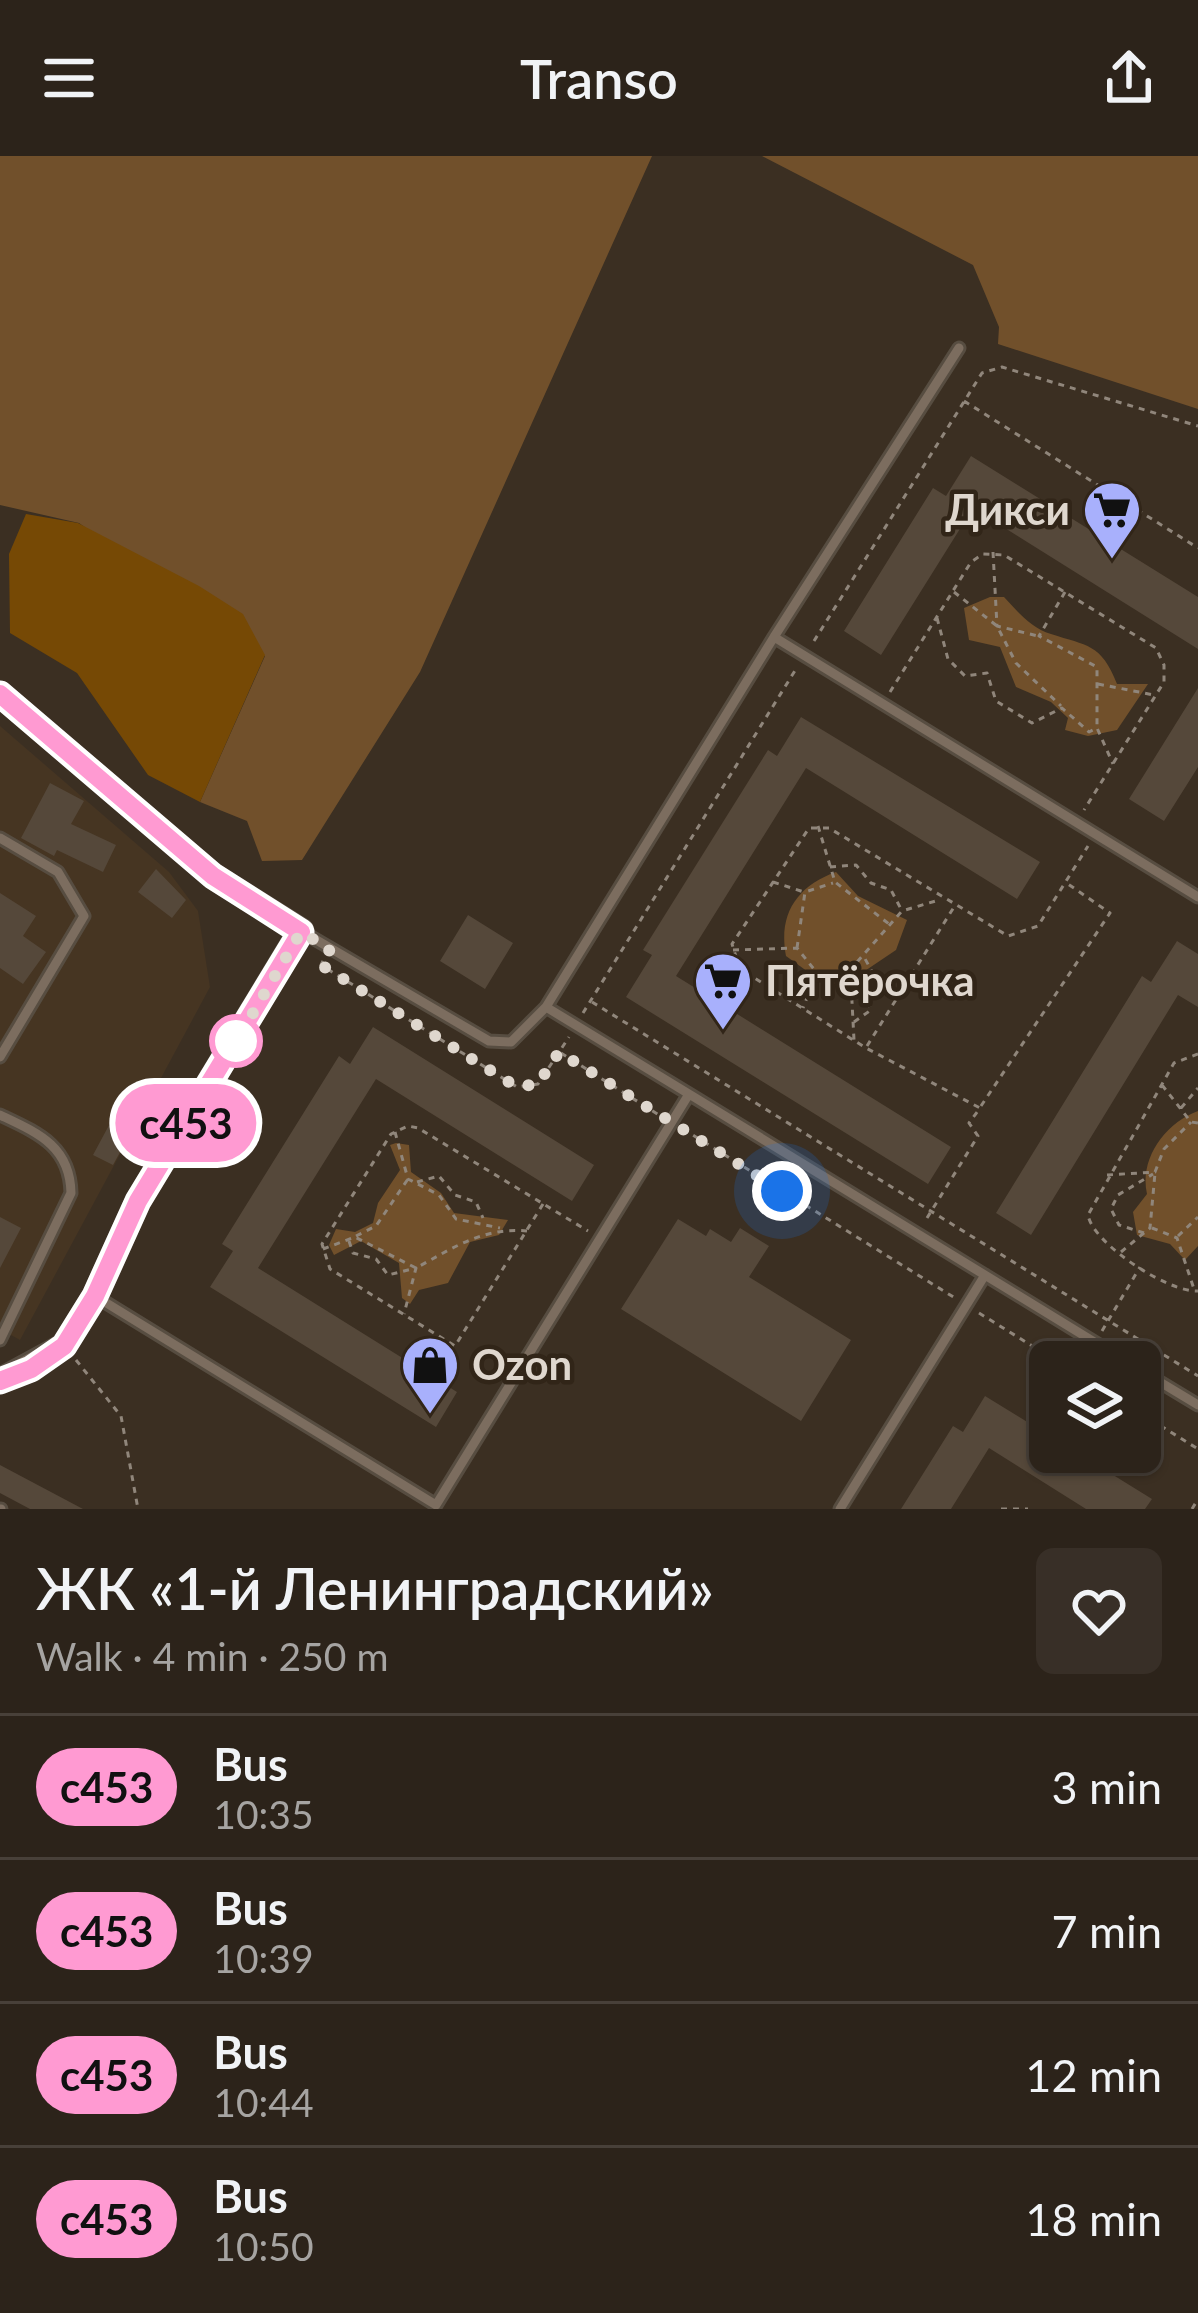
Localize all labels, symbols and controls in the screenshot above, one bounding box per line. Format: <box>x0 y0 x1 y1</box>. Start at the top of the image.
icon: menu <box>36 45 102 111</box>
icon: share <box>1096 45 1162 111</box>
text: Transo <box>520 46 678 111</box>
supermarket icon: Дикси <box>1081 479 1143 561</box>
place label: Дикси <box>945 484 1070 534</box>
supermarket icon: Пятёрочка <box>692 950 754 1032</box>
place label: Пятёрочка <box>765 955 975 1005</box>
unlabelled marker <box>211 1016 261 1066</box>
line badge: с453 <box>102 1084 270 1162</box>
text: с453 <box>139 1098 233 1148</box>
your location <box>752 1161 812 1221</box>
shop icon: Ozon <box>399 1334 461 1416</box>
place label: Ozon <box>472 1339 572 1389</box>
map controls <box>1029 1341 1161 1473</box>
button: layers <box>1029 1341 1161 1473</box>
button: heart <box>1036 1548 1162 1674</box>
text: ЖК «1-й Ленинградский» <box>36 1554 714 1622</box>
text: Walk · 4 min · 250 m <box>36 1633 389 1679</box>
text: Bus <box>213 1737 288 1791</box>
text: 3 min <box>1051 1760 1162 1814</box>
text: с453 <box>60 1762 153 1812</box>
text: 10:35 <box>213 1791 314 1837</box>
text: Bus <box>213 1881 288 1935</box>
text: 7 min <box>1051 1904 1162 1958</box>
text: с453 <box>60 1906 153 1956</box>
text: 10:39 <box>213 1935 314 1981</box>
text: Bus <box>213 2025 288 2079</box>
text: 12 min <box>1025 2048 1162 2102</box>
text: с453 <box>60 2050 153 2100</box>
text: 10:44 <box>213 2079 314 2125</box>
text: Bus <box>213 2169 288 2223</box>
text: 18 min <box>1025 2192 1162 2246</box>
text: с453 <box>60 2194 153 2244</box>
text: 10:50 <box>213 2223 314 2269</box>

